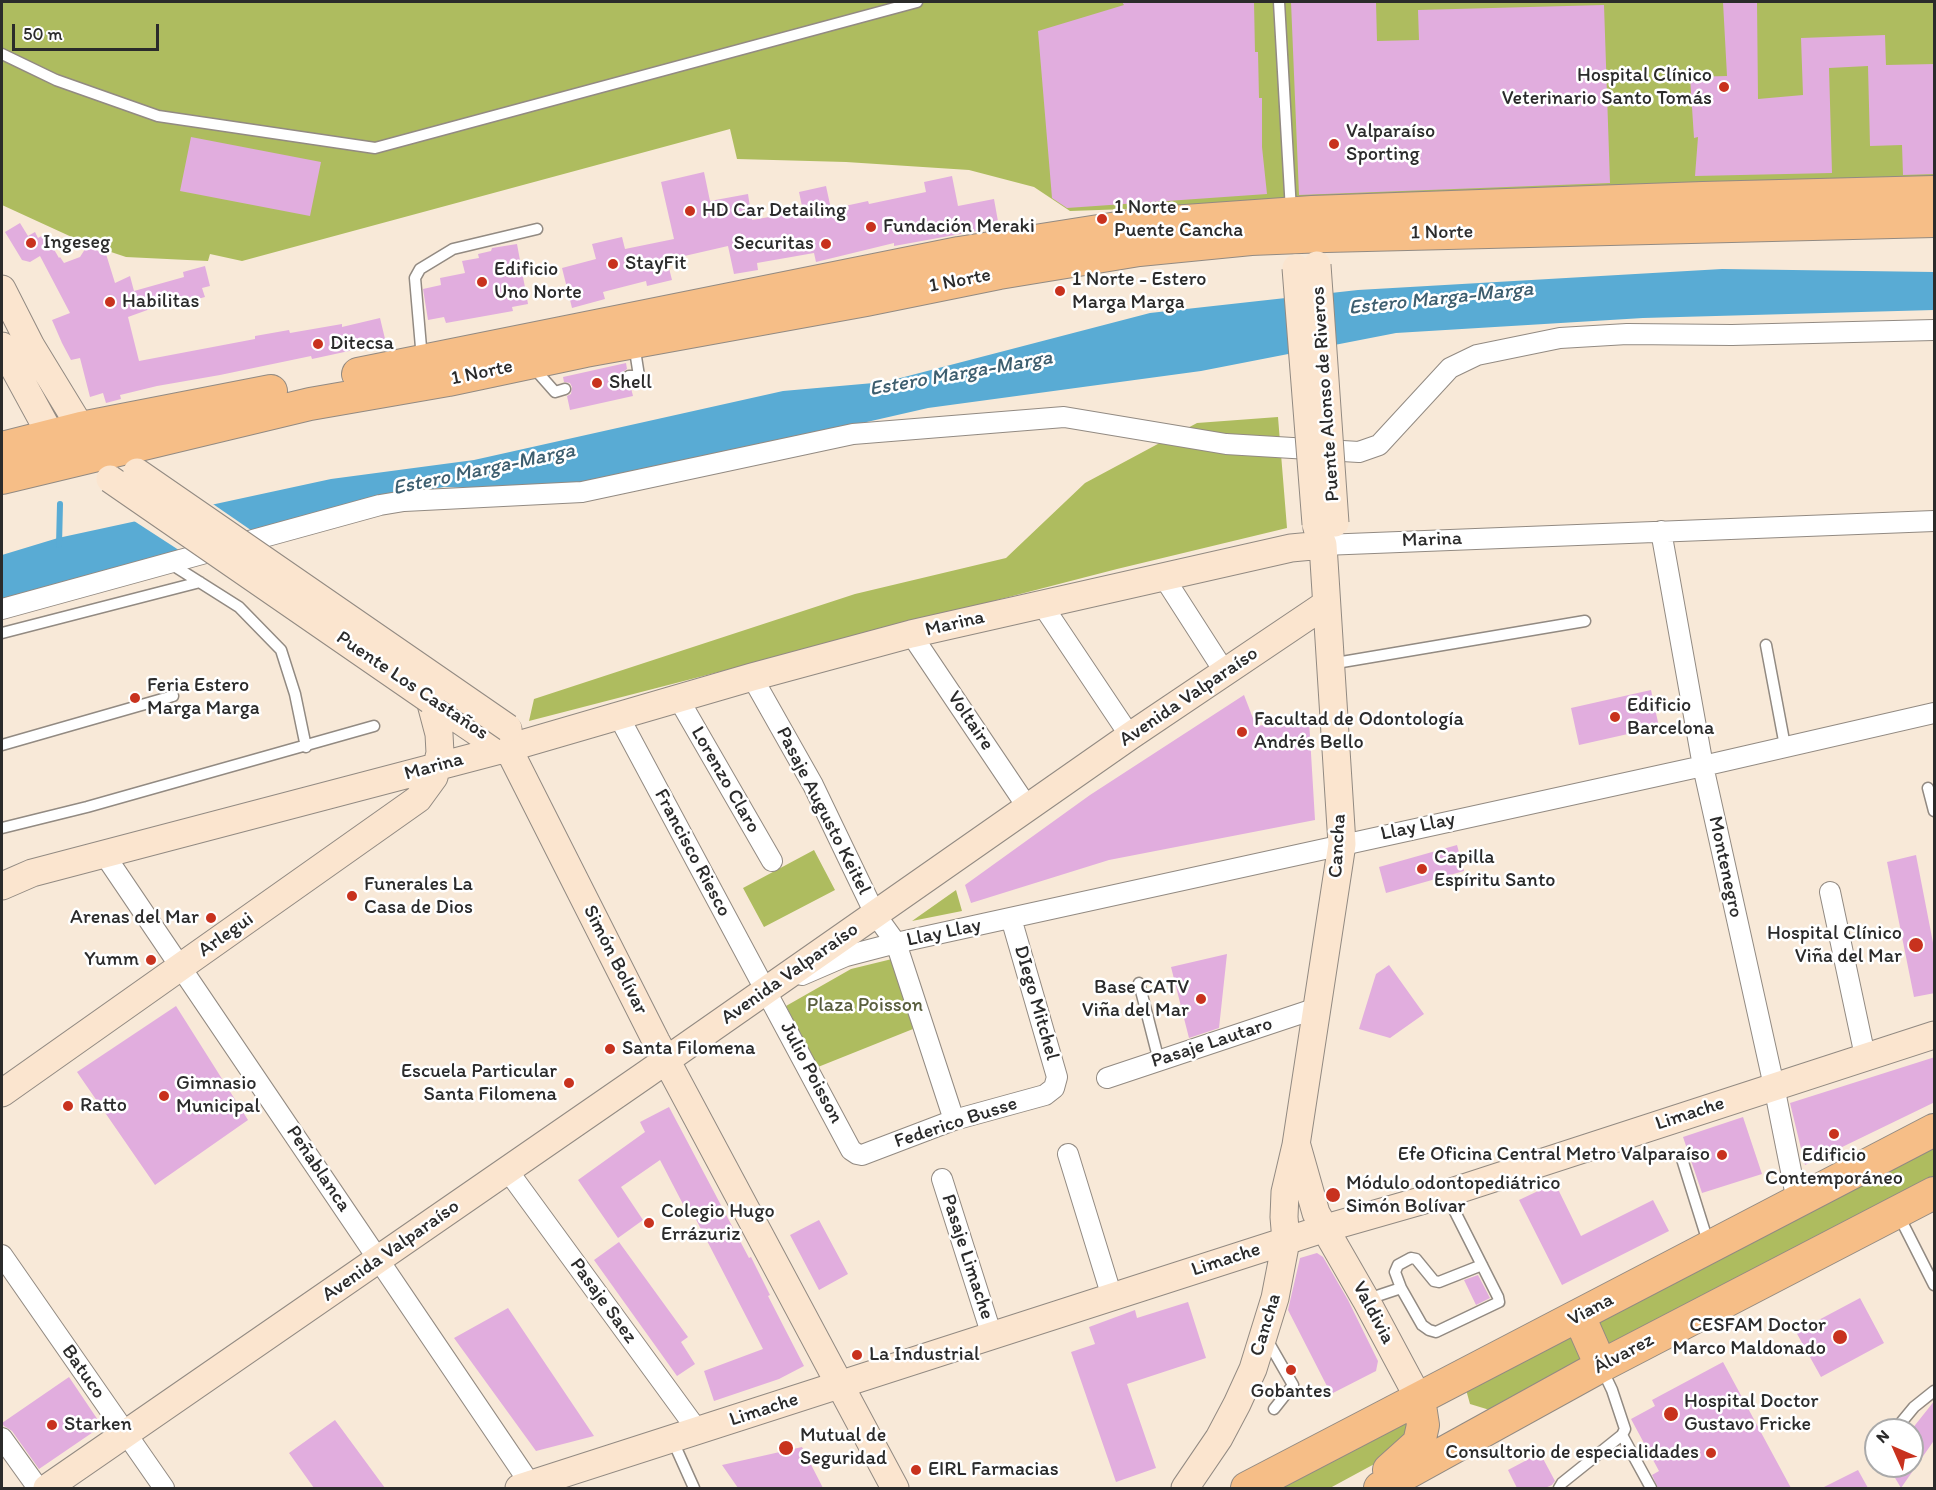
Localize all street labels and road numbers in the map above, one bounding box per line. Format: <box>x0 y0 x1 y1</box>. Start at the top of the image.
street label: 1 Norte <box>1411 220 1473 246</box>
street label: 1 Norte <box>927 263 993 299</box>
street label: Puente Alonso de Riveros <box>1307 286 1345 502</box>
street label: 1 Norte <box>449 355 515 391</box>
street label: Marina <box>1401 527 1463 553</box>
street label: Marina <box>923 606 987 642</box>
street label: Puente Los Castaños <box>331 626 493 746</box>
street label: Avenida Valparaíso <box>1115 642 1263 752</box>
street label: Voltaire <box>941 687 999 755</box>
street label: Lorenzo Claro <box>685 722 765 838</box>
street label: Pasaje Augusto Keitel <box>770 723 876 899</box>
street label: Marina <box>402 748 466 786</box>
street label: Francisco Riesco <box>648 785 736 921</box>
street label: Llay Llay <box>1379 807 1457 847</box>
street label: Cancha <box>1324 813 1352 879</box>
street label: Montenegro <box>1703 814 1747 920</box>
street label: Simón Bolívar <box>577 901 653 1019</box>
street label: Arlegui <box>194 907 258 963</box>
street label: Llay Llay <box>905 913 983 953</box>
street label: Avenida Valparaíso <box>717 918 863 1030</box>
street label: DIego Mitchel <box>1008 943 1064 1063</box>
street label: Pasaje Lautaro <box>1148 1012 1276 1074</box>
street label: Julio Poisson <box>774 1018 848 1128</box>
street label: Federico Busse <box>892 1092 1020 1154</box>
street label: Limache <box>1652 1092 1728 1136</box>
street label: Peñablanca <box>280 1121 356 1217</box>
street label: Pasaje Limache <box>935 1191 999 1323</box>
street label: Avenida Valparaíso <box>318 1195 464 1307</box>
street label: Limache <box>1188 1238 1264 1282</box>
street label: Pasaje Saez <box>564 1254 642 1348</box>
street label: Valdivia <box>1347 1278 1399 1348</box>
street label: Viana <box>1564 1288 1618 1332</box>
street label: Cancha <box>1245 1291 1287 1359</box>
street label: Álvarez <box>1590 1328 1658 1380</box>
street label: Batuco <box>56 1340 110 1404</box>
street label: Limache <box>726 1388 802 1432</box>

